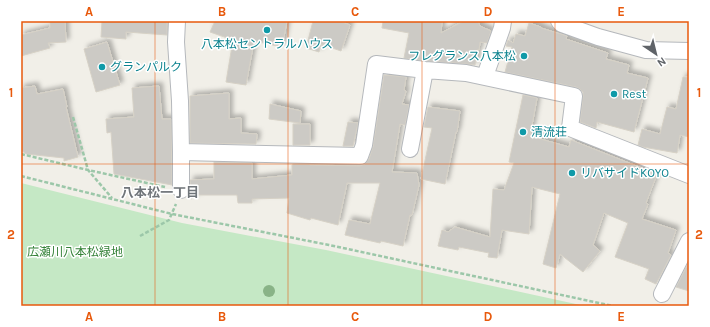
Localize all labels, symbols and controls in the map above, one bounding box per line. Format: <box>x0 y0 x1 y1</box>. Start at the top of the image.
text: A <box>85 4 93 19</box>
text: B <box>218 4 226 19</box>
text: C <box>351 4 359 19</box>
text: D <box>484 4 493 19</box>
text: E <box>617 4 625 19</box>
marker: 八本松セントラルハウス <box>262 25 272 35</box>
north arrow <box>636 34 676 74</box>
place label: 八本松セントラルハウス <box>201 37 333 51</box>
place label: フレグランス八本松 <box>408 49 516 63</box>
marker: フレグランス八本松 <box>519 51 529 61</box>
text: N <box>654 54 668 69</box>
place label: グランパルク <box>110 60 182 74</box>
marker: グランパルク <box>97 62 107 72</box>
text: 1 <box>9 85 13 100</box>
text: 1 <box>697 85 701 100</box>
place label: Rest <box>622 87 647 101</box>
marker: Rest <box>609 89 619 99</box>
place label: 清流荘 <box>531 125 567 139</box>
marker: 清流荘 <box>518 127 528 137</box>
place label: リバサイドKOYO <box>580 166 669 180</box>
marker: リバサイドKOYO <box>567 168 577 178</box>
district label: 八本松一丁目 <box>121 185 199 200</box>
text: 2 <box>7 227 15 242</box>
text: 2 <box>695 227 703 242</box>
park label: 広瀬川八本松緑地 <box>27 245 123 259</box>
text: A <box>85 309 93 324</box>
text: B <box>218 309 226 324</box>
text: C <box>351 309 359 324</box>
text: D <box>484 309 493 324</box>
text: E <box>617 309 625 324</box>

